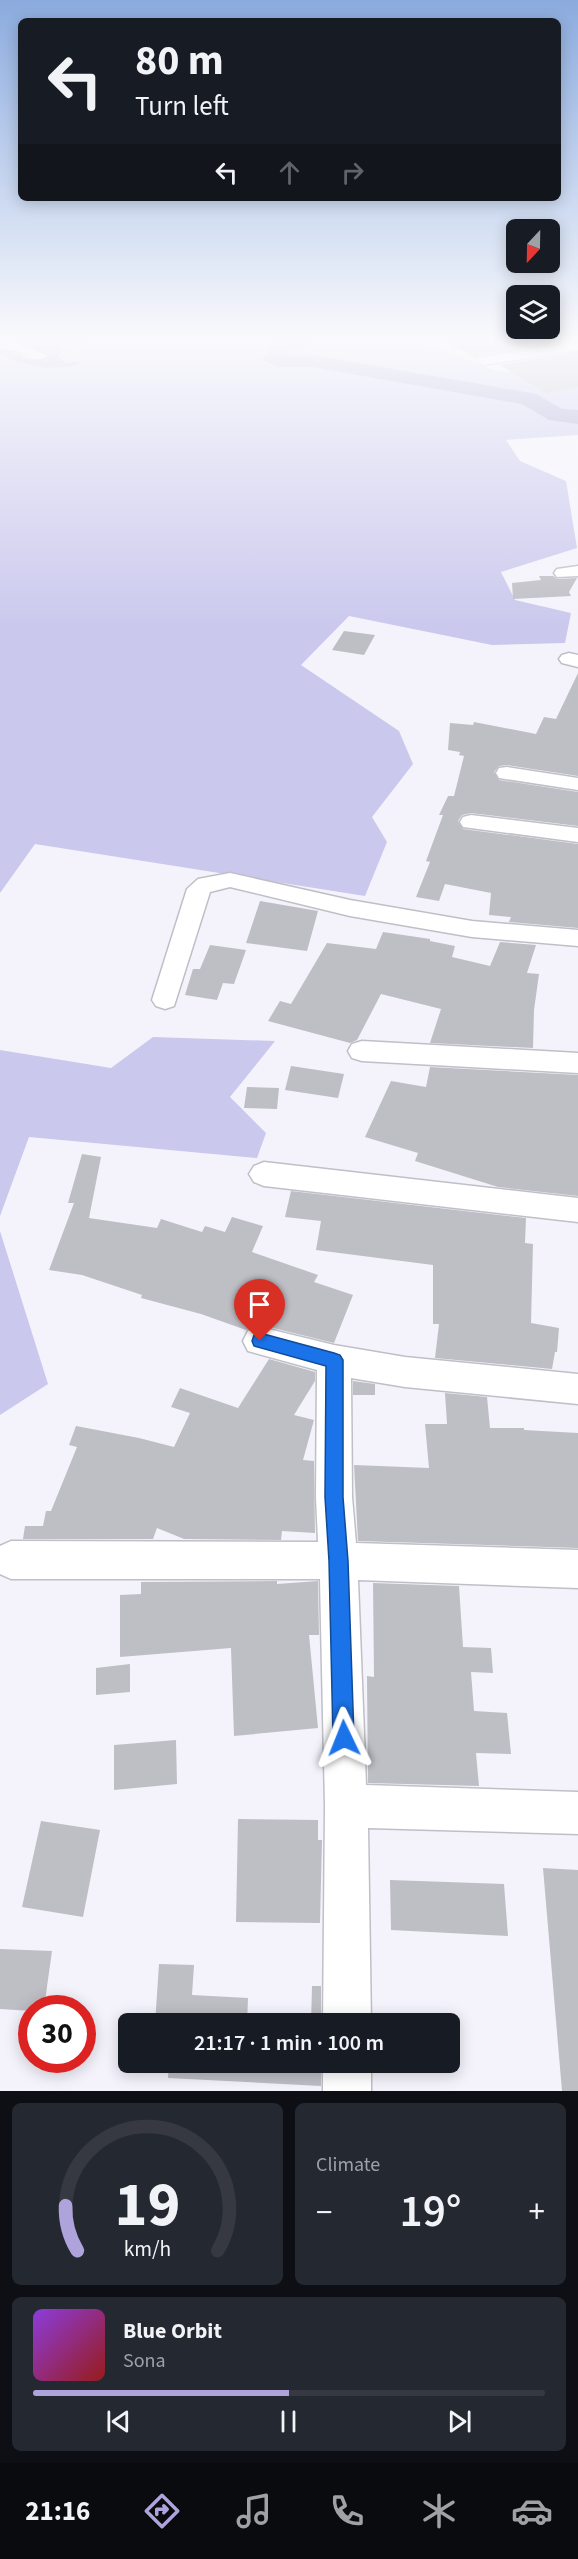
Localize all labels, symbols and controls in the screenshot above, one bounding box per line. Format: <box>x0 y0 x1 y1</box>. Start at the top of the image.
text: 80 m <box>135 31 224 91</box>
icon: left <box>36 42 114 120</box>
text: Turn left <box>135 87 229 126</box>
icon: left <box>210 156 243 189</box>
icon: ahead <box>273 156 306 189</box>
icon: right <box>336 156 369 189</box>
north arrow <box>506 219 560 273</box>
map controls <box>506 219 560 339</box>
button: layers <box>506 285 560 339</box>
pin <box>234 1279 285 1341</box>
icon: arrive <box>243 1288 276 1321</box>
position arrow <box>312 1706 376 1770</box>
speed limit sign: 30 <box>18 1995 96 2073</box>
text: 21:17 · 1 min · 100 m <box>194 2027 384 2059</box>
text: Climate <box>316 2151 380 2179</box>
text: 19 <box>115 2161 180 2250</box>
text: 19° <box>400 2180 461 2244</box>
text: − <box>316 2189 332 2236</box>
text: + <box>529 2189 545 2236</box>
text: km/h <box>124 2234 171 2265</box>
text: Blue Orbit <box>123 2315 222 2347</box>
text: Sona <box>123 2347 166 2375</box>
icon: previous <box>102 2405 135 2438</box>
icon: pause <box>272 2405 305 2438</box>
icon: next <box>443 2405 476 2438</box>
icon: directions <box>141 2490 183 2532</box>
icon: music <box>233 2490 275 2532</box>
icon: phone <box>326 2490 368 2532</box>
icon: climate <box>418 2490 460 2532</box>
icon: car <box>511 2490 553 2532</box>
text: 21:16 <box>25 2492 90 2531</box>

